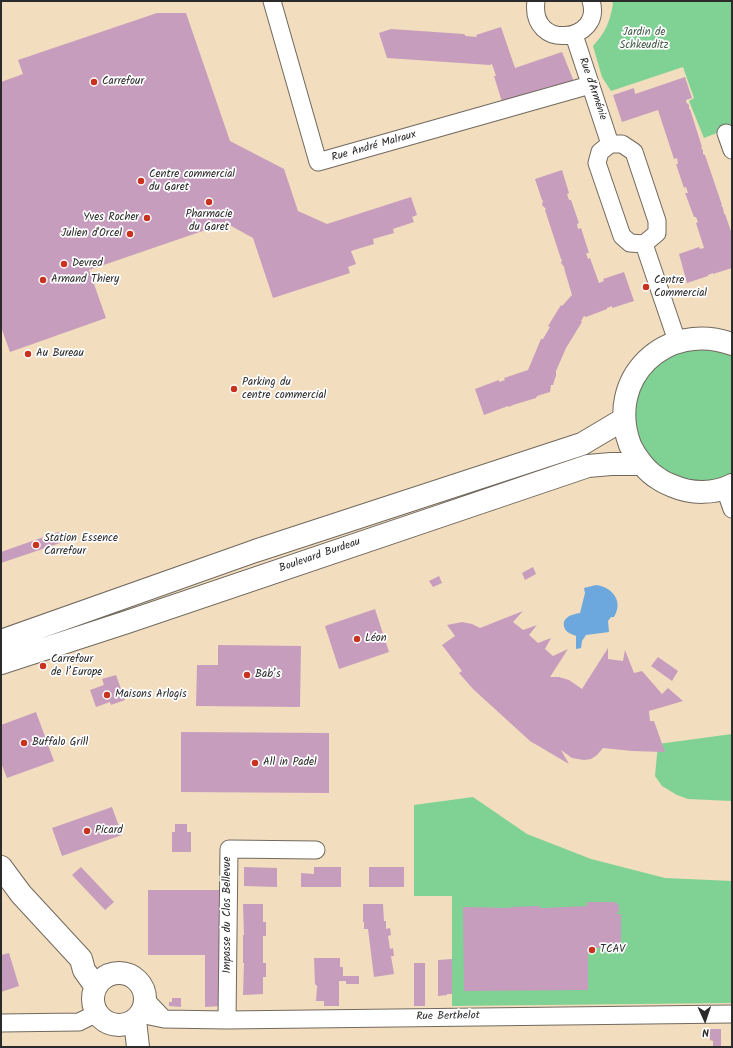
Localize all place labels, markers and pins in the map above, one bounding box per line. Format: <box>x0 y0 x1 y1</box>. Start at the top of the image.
place label: Carrefour <box>102 75 144 89</box>
marker: Carrefour <box>89 77 99 87</box>
place label: Centre commercial du Garet <box>149 168 235 194</box>
marker: Centre commercial du Garet <box>136 176 146 186</box>
marker: Pharmacie du Garet <box>204 197 214 207</box>
place label: Pharmacie du Garet <box>185 208 233 234</box>
place label: Yves Rocher <box>83 211 139 225</box>
marker: Yves Rocher <box>142 213 152 223</box>
place label: Julien d'Orcel <box>61 227 122 241</box>
marker: Julien d'Orcel <box>125 229 135 239</box>
place label: Devred <box>72 257 103 271</box>
marker: Devred <box>59 259 69 269</box>
place label: Armand Thiery <box>51 273 119 287</box>
place label: Centre Commercial <box>654 274 707 300</box>
marker: Armand Thiery <box>38 275 48 285</box>
marker: Centre Commercial <box>641 282 651 292</box>
place label: Au Bureau <box>36 347 84 361</box>
marker: Au Bureau <box>23 349 33 359</box>
place label: Parking du centre commercial <box>242 376 326 402</box>
marker: Parking du centre commercial <box>229 384 239 394</box>
place label: Station Essence Carrefour <box>44 532 118 558</box>
marker: Station Essence Carrefour <box>31 540 41 550</box>
place label: Léon <box>365 632 387 646</box>
marker: Léon <box>352 634 362 644</box>
place label: Carrefour de l’Europe <box>51 653 102 679</box>
marker: Carrefour de l’Europe <box>38 661 48 671</box>
place label: Bab’s <box>255 668 281 682</box>
marker: Bab’s <box>242 670 252 680</box>
place label: Maisons Arlogis <box>115 688 187 702</box>
marker: Maisons Arlogis <box>102 690 112 700</box>
place label: Buffalo Grill <box>32 736 88 750</box>
marker: Buffalo Grill <box>19 738 29 748</box>
place label: All in Padel <box>263 756 317 770</box>
marker: All in Padel <box>250 758 260 768</box>
place label: Picard <box>95 824 123 838</box>
marker: Picard <box>82 826 92 836</box>
place label: TCAV <box>600 943 625 957</box>
marker: TCAV <box>587 945 597 955</box>

